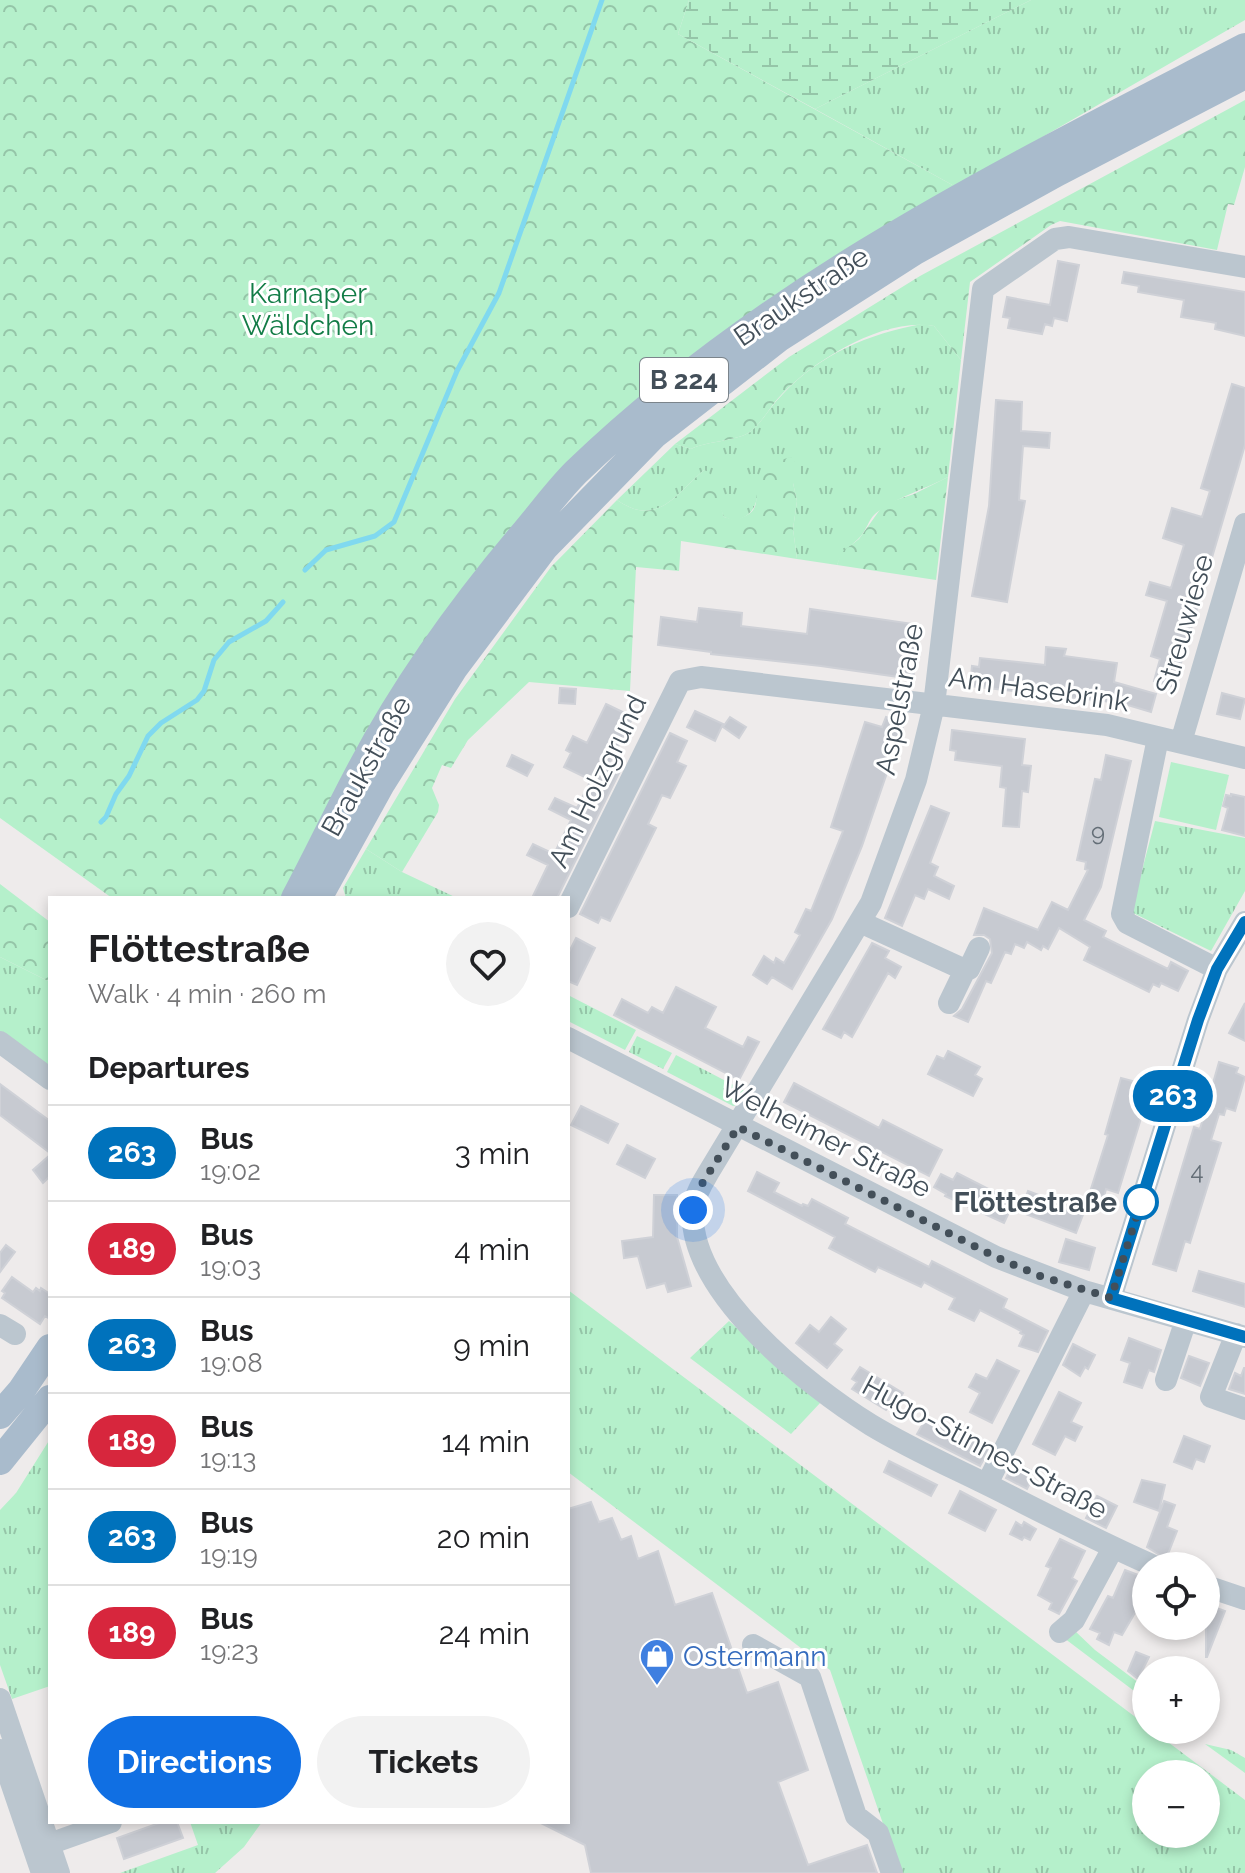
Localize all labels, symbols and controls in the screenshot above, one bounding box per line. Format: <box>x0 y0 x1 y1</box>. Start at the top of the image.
street label: Braukstraße <box>728 239 875 353</box>
park label: Karnaper Wäldchen <box>242 277 374 342</box>
road number: B 224 <box>640 358 728 402</box>
street label: Streuwiese <box>1149 550 1220 698</box>
street label: Aspelstraße <box>869 621 930 778</box>
street label: Am Hasebrink <box>947 660 1131 719</box>
street label: Braukstraße <box>314 690 418 842</box>
street label: Am Holzgrund <box>542 690 653 873</box>
house number: 9 <box>1091 818 1105 847</box>
button: heart <box>446 922 530 1006</box>
text: Flöttestraße <box>88 926 310 971</box>
text: Walk · 4 min · 260 m <box>88 979 326 1009</box>
text: Departures <box>88 1050 250 1085</box>
street label: Welheimer Straße <box>715 1070 937 1205</box>
line badge: 263 <box>1127 1070 1219 1122</box>
text: 263 <box>1149 1079 1197 1112</box>
text: Bus <box>200 1121 254 1156</box>
text: 263 <box>108 1136 156 1169</box>
text: 3 min <box>455 1136 530 1171</box>
text: 19:02 <box>200 1156 261 1186</box>
house number: 4 <box>1190 1156 1204 1185</box>
marker: Flöttestraße <box>1124 1185 1158 1219</box>
place label: Flöttestraße <box>954 1186 1117 1219</box>
your location <box>673 1190 713 1230</box>
text: Bus <box>200 1217 254 1252</box>
text: 189 <box>108 1232 156 1265</box>
text: 4 min <box>454 1232 530 1267</box>
text: 19:03 <box>200 1252 261 1282</box>
text: Bus <box>200 1313 254 1348</box>
text: 263 <box>108 1328 156 1361</box>
text: 9 min <box>453 1328 530 1363</box>
text: 19:08 <box>200 1348 263 1378</box>
street label: Hugo-Stinnes-Straße <box>857 1369 1113 1526</box>
text: Bus <box>200 1409 254 1444</box>
text: 189 <box>108 1424 156 1457</box>
text: 14 min <box>442 1424 530 1459</box>
text: 19:13 <box>200 1444 256 1474</box>
text: Bus <box>200 1505 254 1540</box>
text: 263 <box>108 1520 156 1553</box>
text: 20 min <box>437 1520 530 1555</box>
text: 19:19 <box>200 1540 258 1570</box>
map controls <box>1132 1552 1220 1848</box>
button: locate <box>1132 1552 1220 1640</box>
text: Bus <box>200 1601 254 1636</box>
text: 189 <box>108 1616 156 1649</box>
text: 24 min <box>439 1616 530 1651</box>
text: 19:23 <box>200 1636 259 1666</box>
shop icon: Ostermann <box>638 1637 676 1687</box>
place label: Ostermann <box>683 1640 827 1673</box>
button: + <box>1132 1656 1220 1744</box>
button: Directions <box>88 1716 301 1808</box>
button: Tickets <box>317 1716 530 1808</box>
button: − <box>1132 1760 1220 1848</box>

